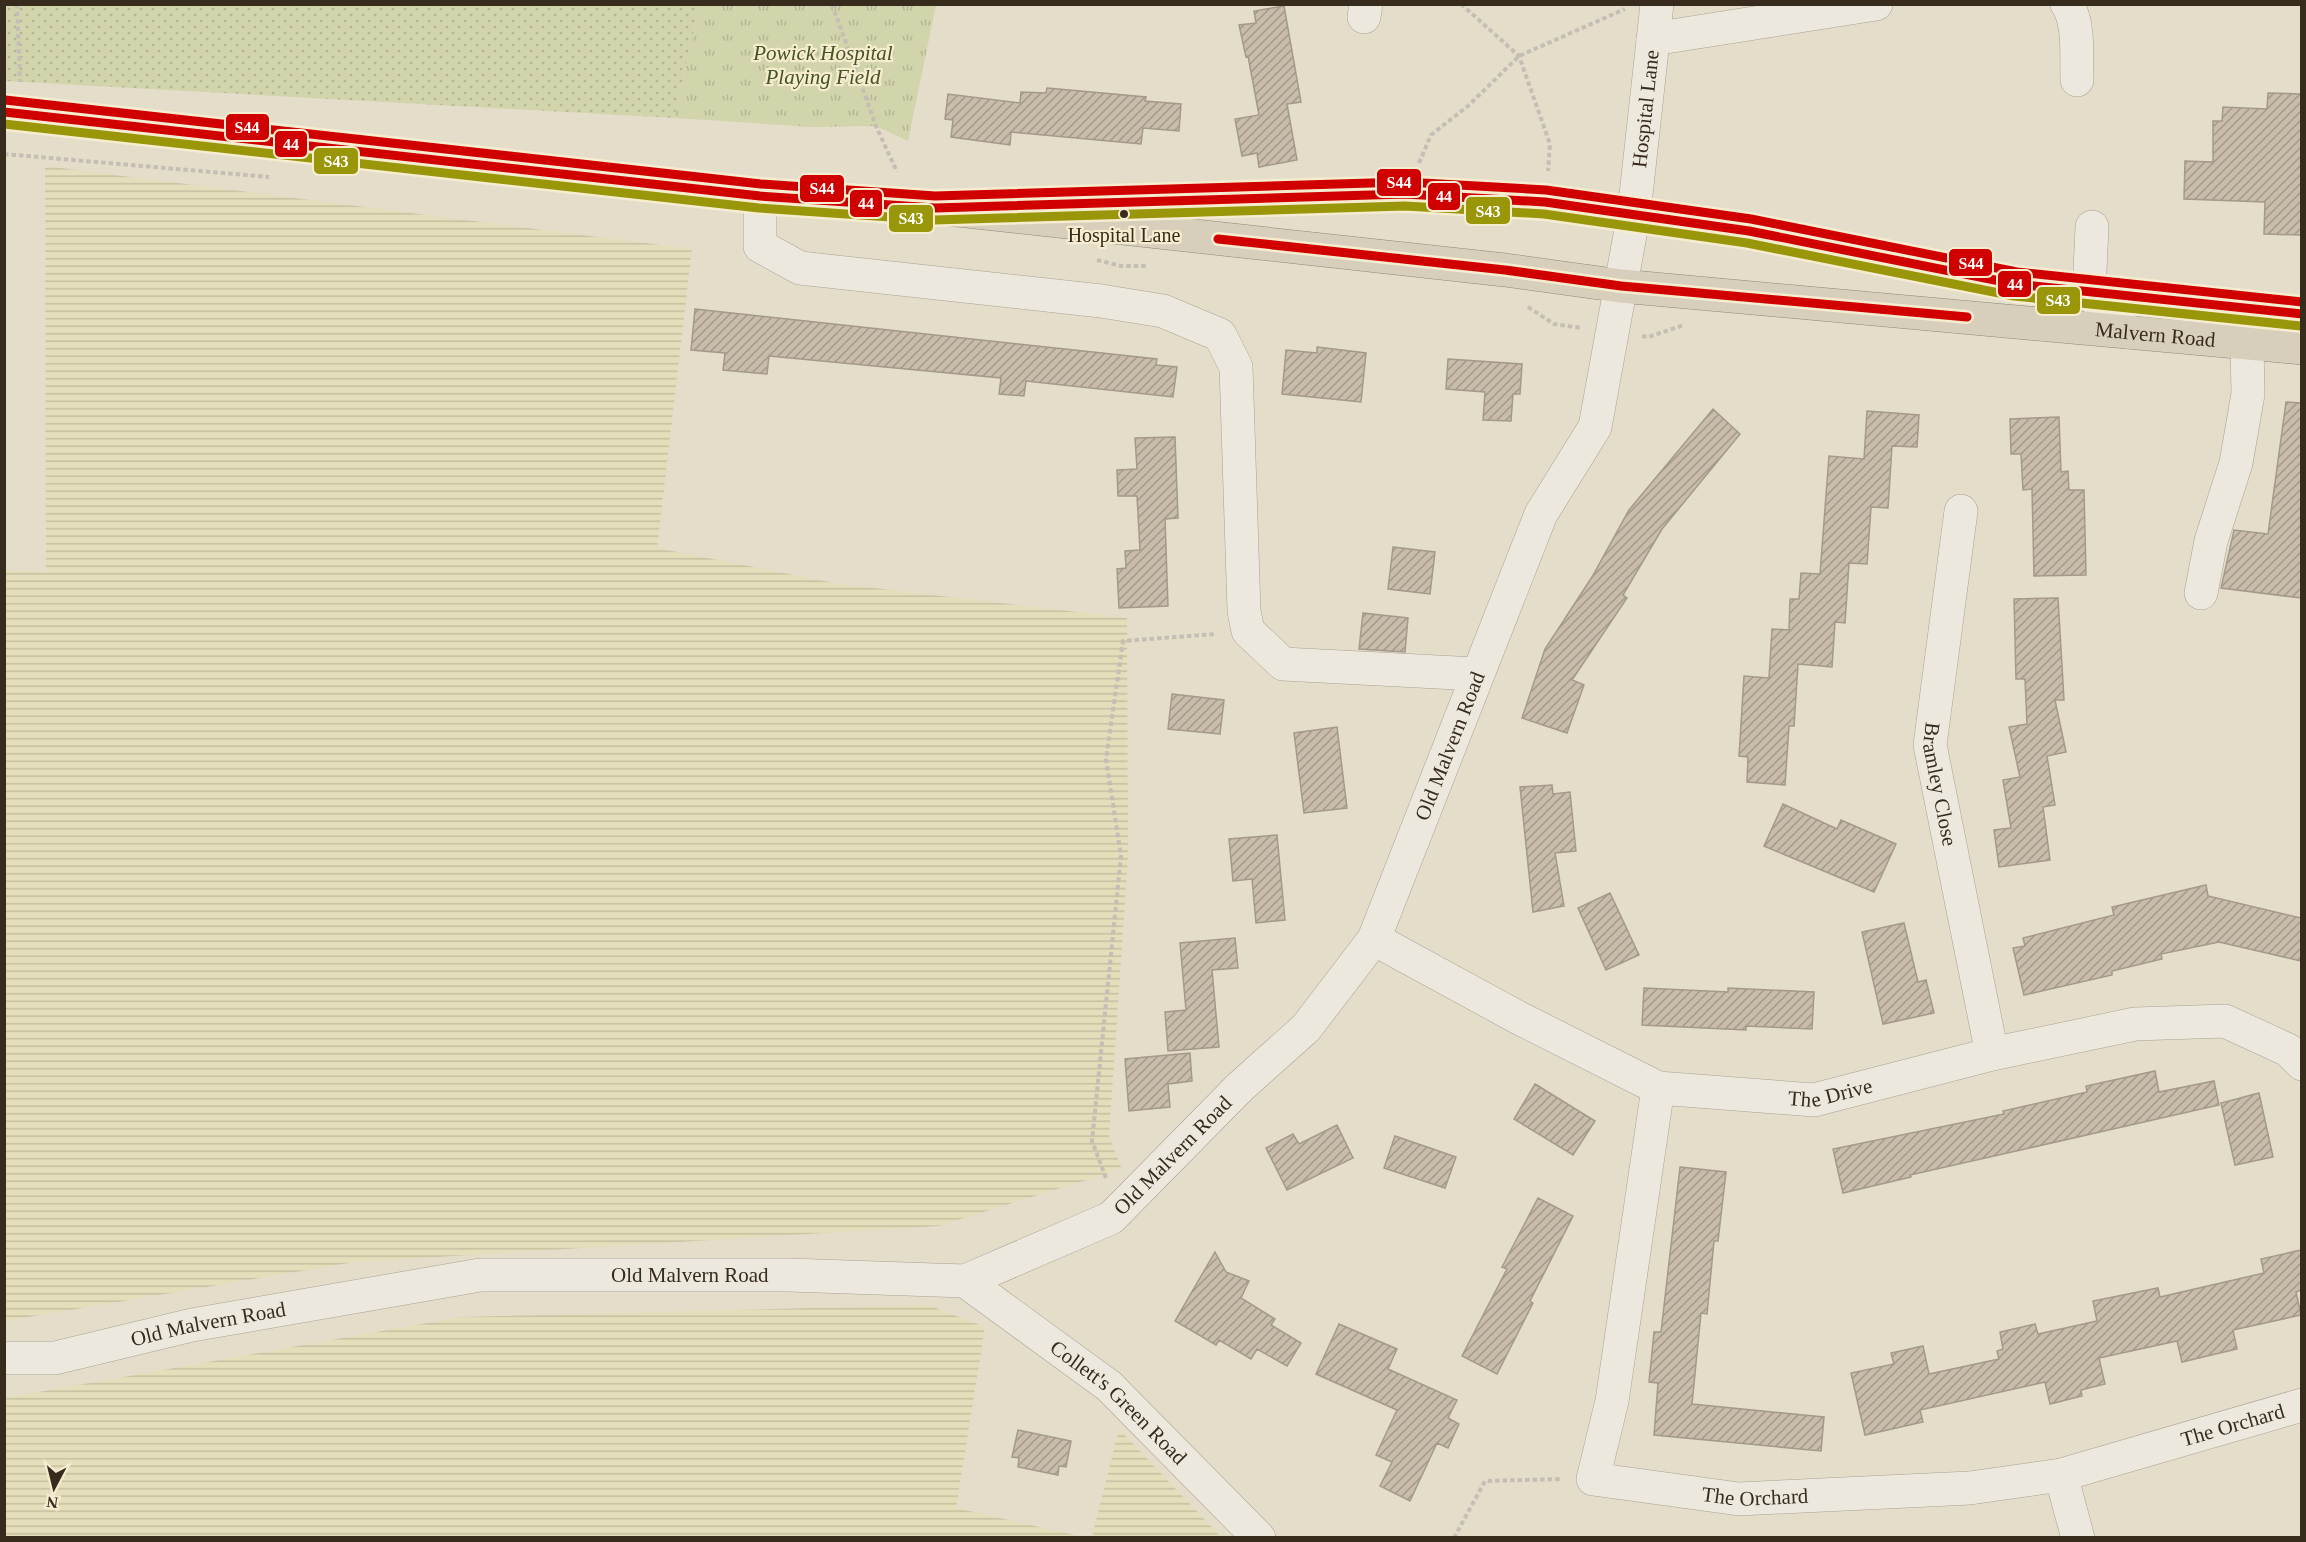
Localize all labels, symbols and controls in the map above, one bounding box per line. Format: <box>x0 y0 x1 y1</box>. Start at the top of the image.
park label: Powick Hospital Playing Field <box>752 41 893 89</box>
street label: Hospital Lane <box>1627 49 1664 169</box>
line badge: S44 <box>225 113 270 141</box>
text: S44 <box>235 119 259 136</box>
line badge: 44 <box>274 130 308 158</box>
text: 44 <box>283 136 299 153</box>
line badge: S43 <box>313 147 359 175</box>
text: S43 <box>324 153 348 170</box>
line badge: S44 <box>1376 168 1422 197</box>
line badge: S44 <box>799 174 845 203</box>
text: S44 <box>1387 174 1411 191</box>
text: S44 <box>810 180 834 197</box>
line badge: 44 <box>1427 182 1461 211</box>
text: 44 <box>1436 188 1452 205</box>
line badge: 44 <box>849 189 883 218</box>
text: 44 <box>858 195 874 212</box>
line badge: S43 <box>1465 196 1511 225</box>
text: S43 <box>1476 203 1500 220</box>
line badge: S43 <box>888 204 934 233</box>
marker: Hospital Lane <box>1118 208 1130 220</box>
text: S43 <box>899 210 923 227</box>
place label: Hospital Lane <box>1068 224 1180 247</box>
line badge: S44 <box>1948 248 1993 277</box>
text: S44 <box>1959 255 1983 272</box>
line badge: 44 <box>1997 270 2032 298</box>
text: 44 <box>2007 276 2023 293</box>
line badge: S43 <box>2036 286 2081 315</box>
text: S43 <box>2046 292 2070 309</box>
street label: Malvern Road <box>2094 317 2217 352</box>
street label: Old Malvern Road <box>1410 668 1490 824</box>
street label: Bramley Close <box>1918 721 1962 848</box>
street label: The Drive <box>1787 1073 1875 1112</box>
street label: Old Malvern Road <box>1109 1091 1237 1220</box>
street label: Old Malvern Road <box>611 1263 769 1287</box>
street label: Old Malvern Road <box>128 1297 288 1351</box>
street label: Collett's Green Road <box>1045 1335 1192 1470</box>
street label: The Orchard <box>2178 1399 2288 1452</box>
north arrow <box>24 1458 84 1518</box>
street label: The Orchard <box>1700 1482 1809 1511</box>
text: N <box>45 1493 59 1512</box>

